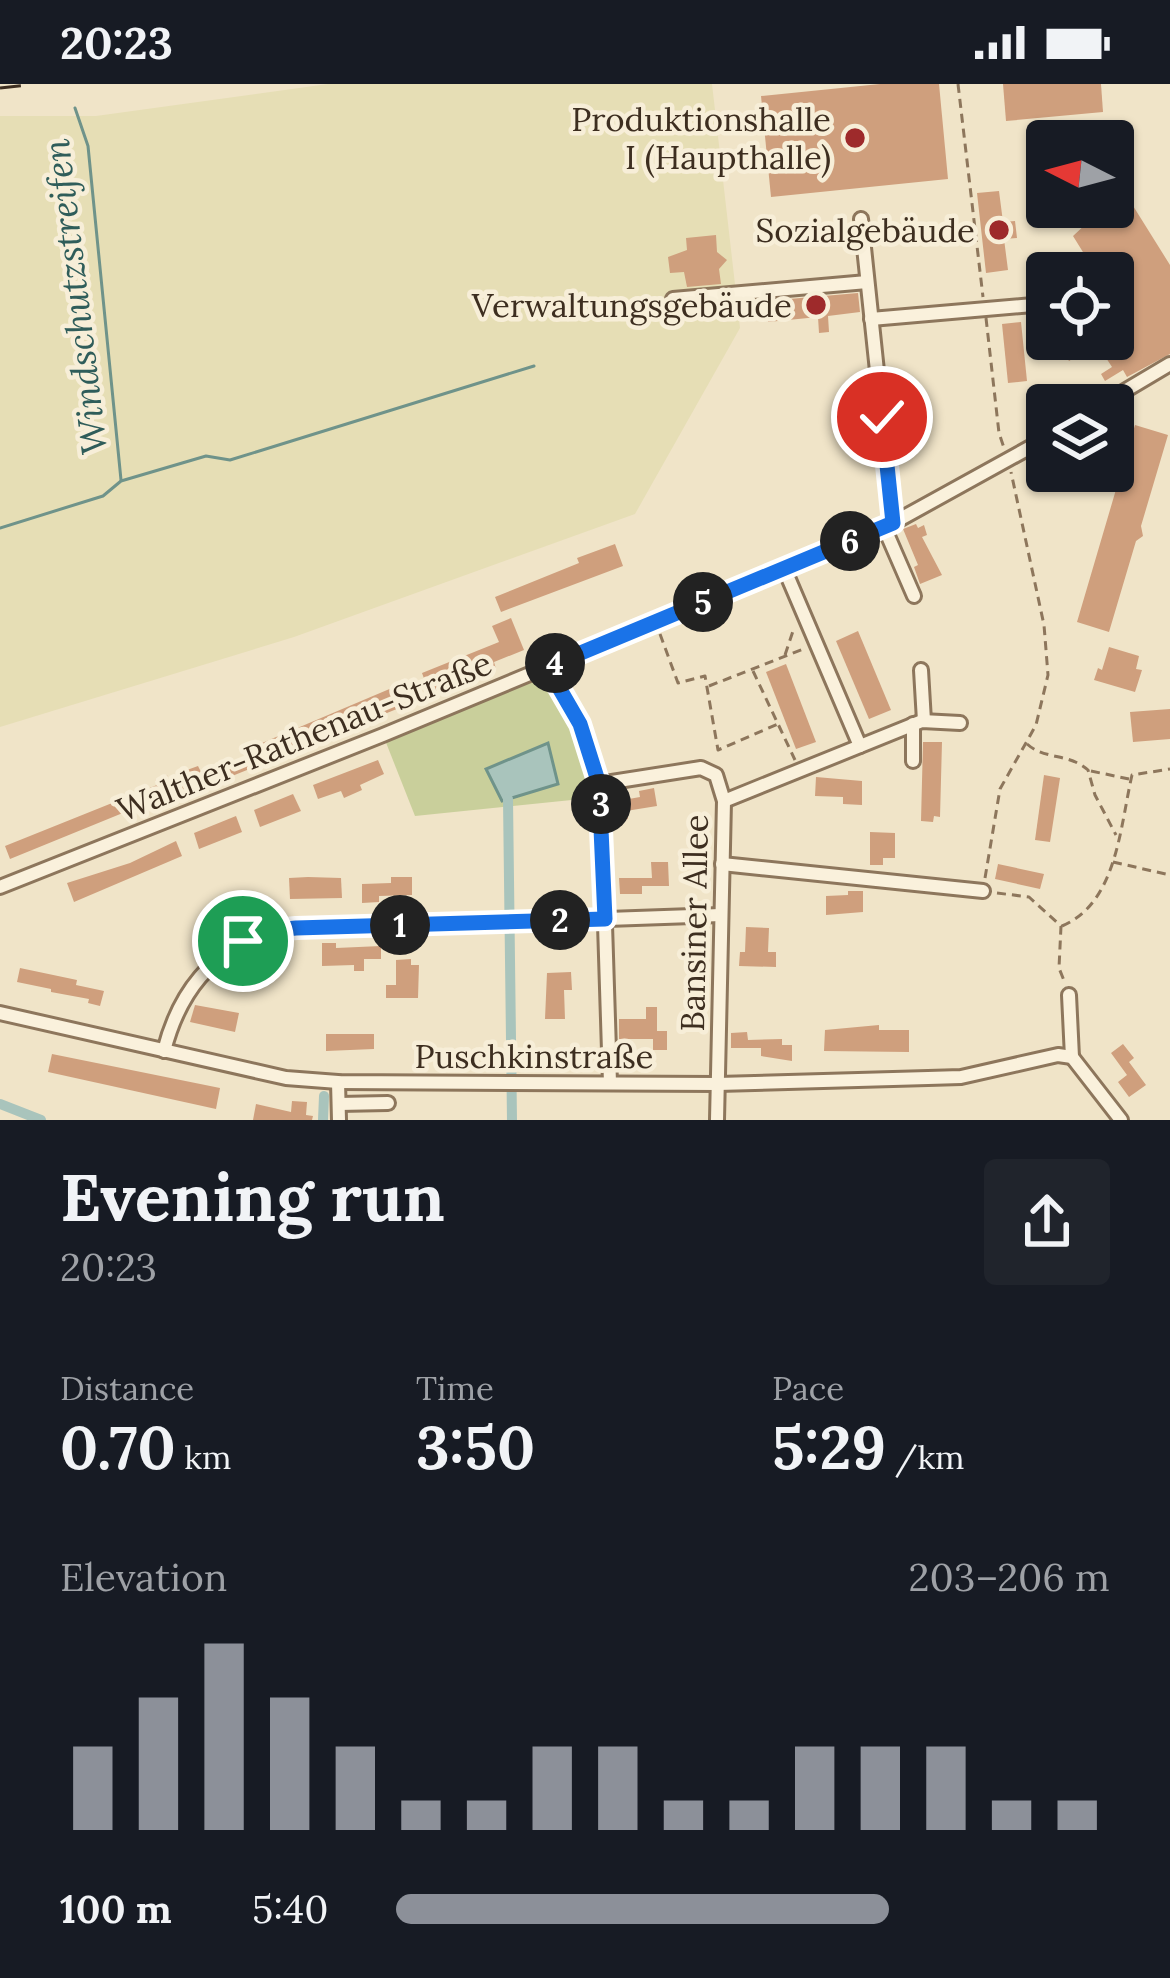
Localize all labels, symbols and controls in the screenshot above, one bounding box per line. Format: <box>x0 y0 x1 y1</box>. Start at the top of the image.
text: 20:23 <box>60 14 173 71</box>
place label: Produktionshalle I (Haupthalle) <box>571 98 831 178</box>
north arrow <box>1026 120 1134 228</box>
map controls <box>1026 120 1134 492</box>
marker: Produktionshalle I (Haupthalle) <box>842 125 868 151</box>
water label: Windschutzstreifen <box>33 137 117 457</box>
place label: Sozialgebäude <box>756 209 975 251</box>
marker: Sozialgebäude <box>986 217 1012 243</box>
button: locate <box>1026 252 1134 360</box>
place label: Verwaltungsgebäude <box>471 284 792 326</box>
marker: Verwaltungsgebäude <box>803 292 829 318</box>
pin <box>831 366 933 468</box>
icon: check <box>849 384 915 450</box>
button: layers <box>1026 384 1134 492</box>
pin: 6 <box>820 511 880 571</box>
text: 6 <box>841 520 859 562</box>
pin: 5 <box>673 572 733 632</box>
text: 5 <box>694 581 712 623</box>
pin: 4 <box>525 633 585 693</box>
street label: Walther-Rathenau-Straße <box>110 641 498 831</box>
text: 4 <box>546 642 564 684</box>
pin: 3 <box>571 774 631 834</box>
text: 3 <box>592 783 610 825</box>
street label: Bansiner Allee <box>671 814 717 1032</box>
pin <box>192 890 294 992</box>
pin: 2 <box>530 890 590 950</box>
pin: 1 <box>370 895 430 955</box>
text: 2 <box>551 899 569 941</box>
text: 1 <box>393 904 407 946</box>
icon: arrive <box>210 908 276 974</box>
street label: Puschkinstraße <box>415 1035 653 1077</box>
text: Evening run <box>60 1155 445 1239</box>
button: share <box>984 1159 1110 1285</box>
text: 20:23 <box>60 1242 157 1292</box>
text: Distance <box>60 1367 194 1409</box>
text: Time <box>416 1367 494 1409</box>
text: Pace <box>772 1367 844 1409</box>
text: 0.70 <box>60 1409 176 1485</box>
text: 3:50 <box>416 1409 535 1485</box>
text: 5:29 <box>772 1409 886 1485</box>
text: km <box>176 1436 232 1478</box>
text: /km <box>886 1436 965 1478</box>
text: Elevation <box>60 1552 228 1602</box>
text: 203–206 m <box>909 1552 1110 1602</box>
text: 100 m <box>60 1884 172 1934</box>
text: 5:40 <box>252 1884 328 1934</box>

